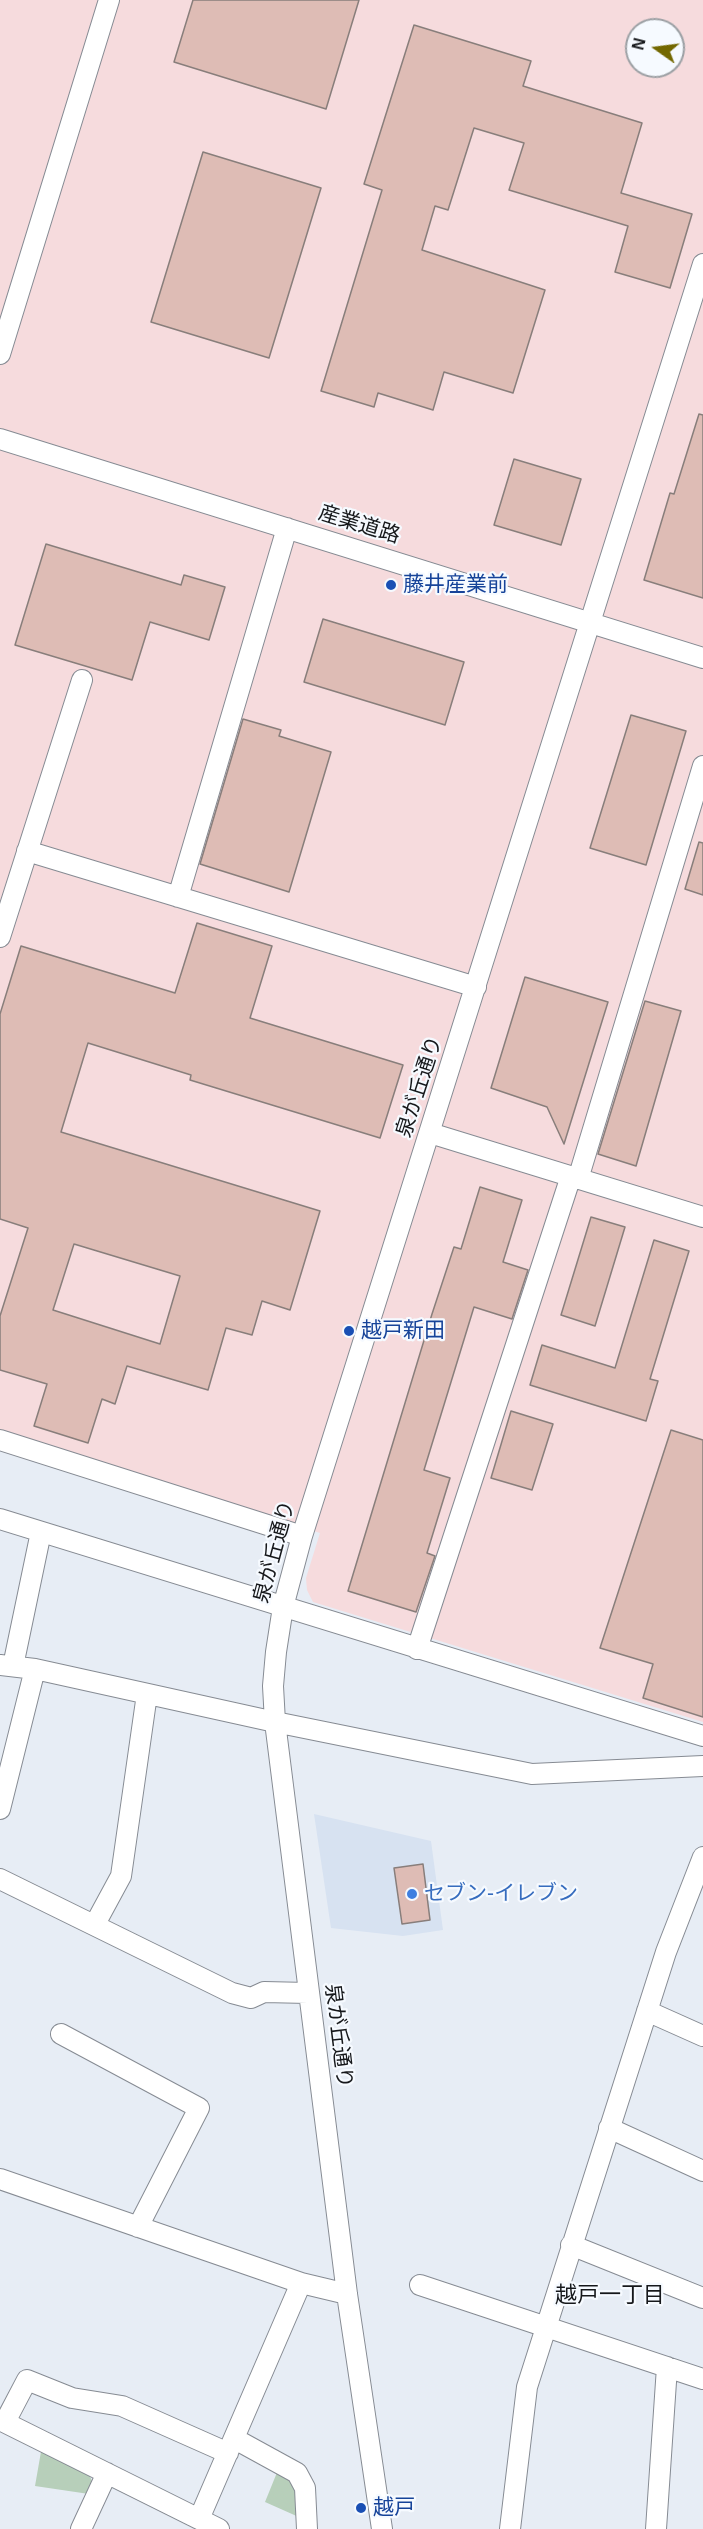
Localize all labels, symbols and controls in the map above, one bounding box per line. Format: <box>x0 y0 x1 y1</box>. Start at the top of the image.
north arrow <box>625 18 685 78</box>
text: N <box>629 36 649 52</box>
street label: 産業道路 <box>315 501 403 549</box>
place label: 藤井産業前 <box>403 572 508 598</box>
marker: 藤井産業前 <box>384 578 398 592</box>
street label: 泉が丘通り <box>392 1033 448 1141</box>
place label: 越戸新田 <box>361 1318 445 1344</box>
marker: 越戸新田 <box>342 1324 356 1338</box>
street label: 泉が丘通り <box>249 1498 301 1606</box>
place label: セブン-イレブン <box>424 1881 578 1907</box>
marker: セブン-イレブン <box>405 1887 419 1901</box>
street label: 泉が丘通り <box>319 1982 357 2090</box>
district label: 越戸一丁目 <box>555 2283 665 2309</box>
place label: 越戸 <box>373 2495 415 2521</box>
marker: 越戸 <box>354 2501 368 2515</box>

